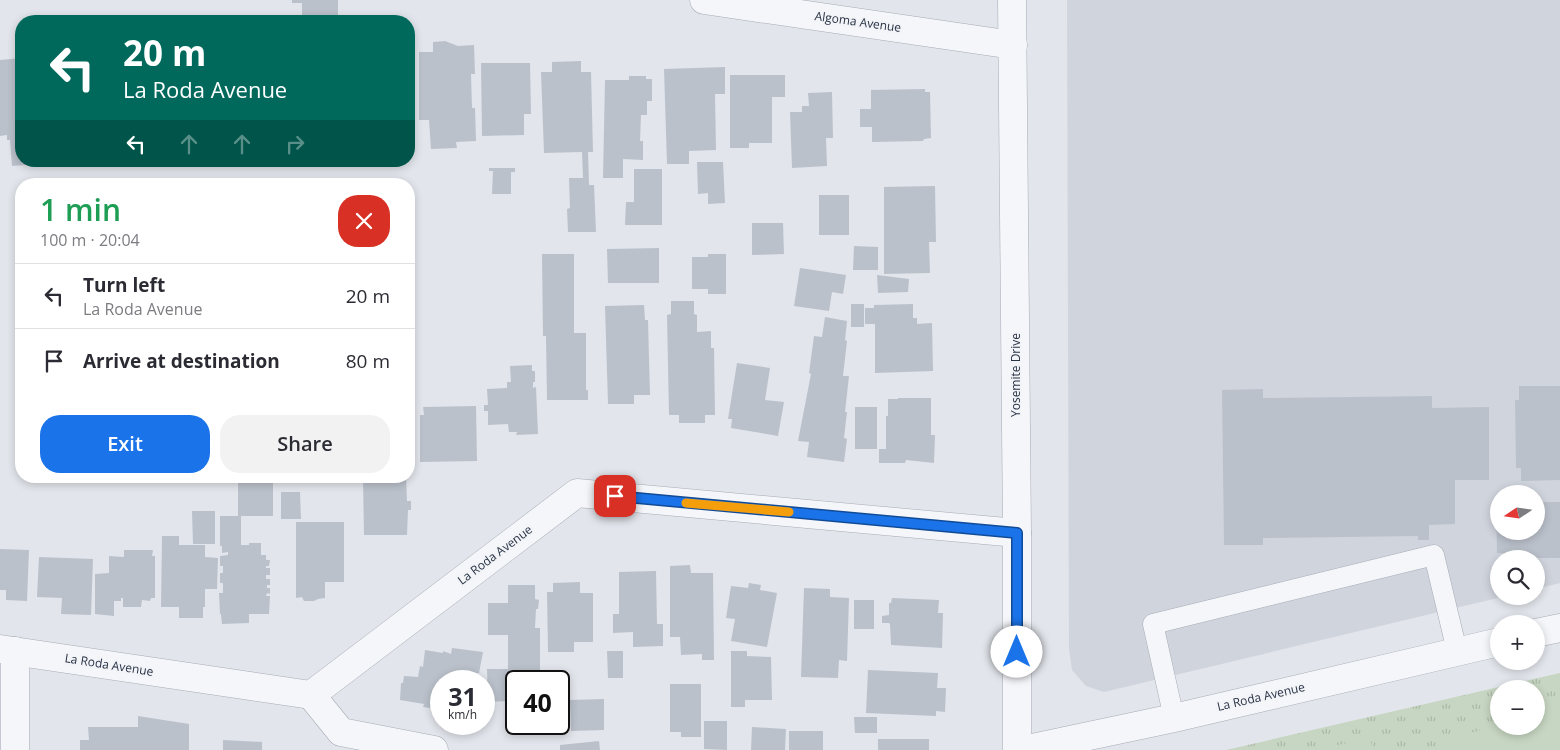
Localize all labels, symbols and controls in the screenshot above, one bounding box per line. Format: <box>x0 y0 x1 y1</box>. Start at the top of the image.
street label: Algoma Avenue <box>814 7 903 36</box>
text: 20 m <box>123 29 206 76</box>
icon: left <box>40 35 105 100</box>
text: La Roda Avenue <box>123 74 287 104</box>
icon: left <box>122 130 150 158</box>
icon: ahead <box>175 130 203 158</box>
icon: ahead <box>228 130 256 158</box>
icon: right <box>281 130 309 158</box>
text: 1 min <box>40 189 121 230</box>
button: close <box>338 195 390 247</box>
text: 100 m · 20:04 <box>40 229 140 251</box>
text: Turn left <box>83 272 165 298</box>
icon: left <box>40 282 68 310</box>
text: 20 m <box>346 283 390 309</box>
text: La Roda Avenue <box>83 298 202 320</box>
street label: Yosemite Drive <box>1007 333 1024 417</box>
icon: arrive <box>40 347 68 375</box>
text: Arrive at destination <box>83 348 280 374</box>
text: 80 m <box>346 348 390 374</box>
button: Exit <box>40 415 210 473</box>
button: Share <box>220 415 390 473</box>
pin <box>594 475 636 517</box>
icon: arrive <box>601 482 629 510</box>
north arrow <box>1490 485 1545 540</box>
map controls <box>1490 485 1545 735</box>
street label: La Roda Avenue <box>454 521 536 588</box>
button: search <box>1490 550 1545 605</box>
button: + <box>1490 615 1545 670</box>
position arrow <box>990 625 1042 677</box>
street label: La Roda Avenue <box>64 649 155 680</box>
speed limit sign: 40 <box>505 670 570 735</box>
street label: La Roda Avenue <box>1215 678 1307 715</box>
text: 31 <box>448 679 477 713</box>
button: − <box>1490 680 1545 735</box>
text: km/h <box>448 706 477 723</box>

